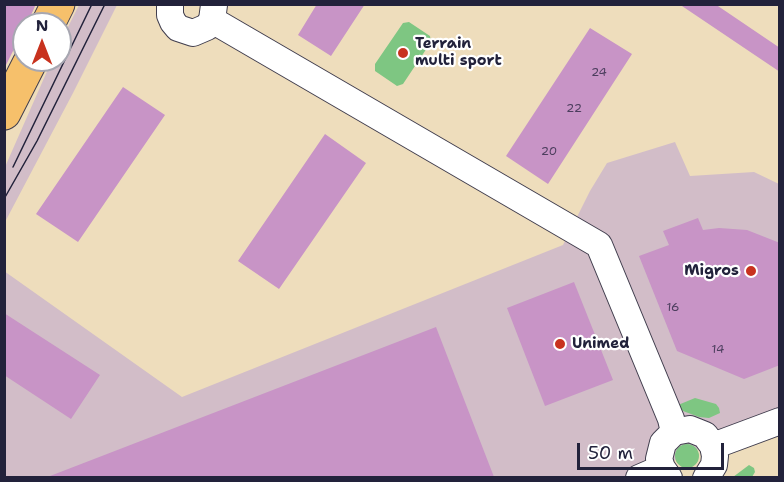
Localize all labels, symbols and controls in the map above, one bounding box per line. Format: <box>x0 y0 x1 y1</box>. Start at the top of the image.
north arrow <box>12 12 72 72</box>
text: N <box>36 15 48 36</box>
place label: Terrain multi sport <box>415 35 502 70</box>
marker: Terrain multi sport <box>396 46 410 60</box>
house number: 24 <box>591 66 607 80</box>
house number: 22 <box>566 102 582 116</box>
house number: 20 <box>541 145 557 159</box>
place label: Migros <box>684 262 739 280</box>
marker: Migros <box>744 264 758 278</box>
house number: 16 <box>666 301 680 315</box>
place label: Unimed <box>572 335 630 353</box>
marker: Unimed <box>553 337 567 351</box>
house number: 14 <box>712 343 724 357</box>
scale bar <box>580 431 727 469</box>
text: 50 m <box>588 441 633 465</box>

